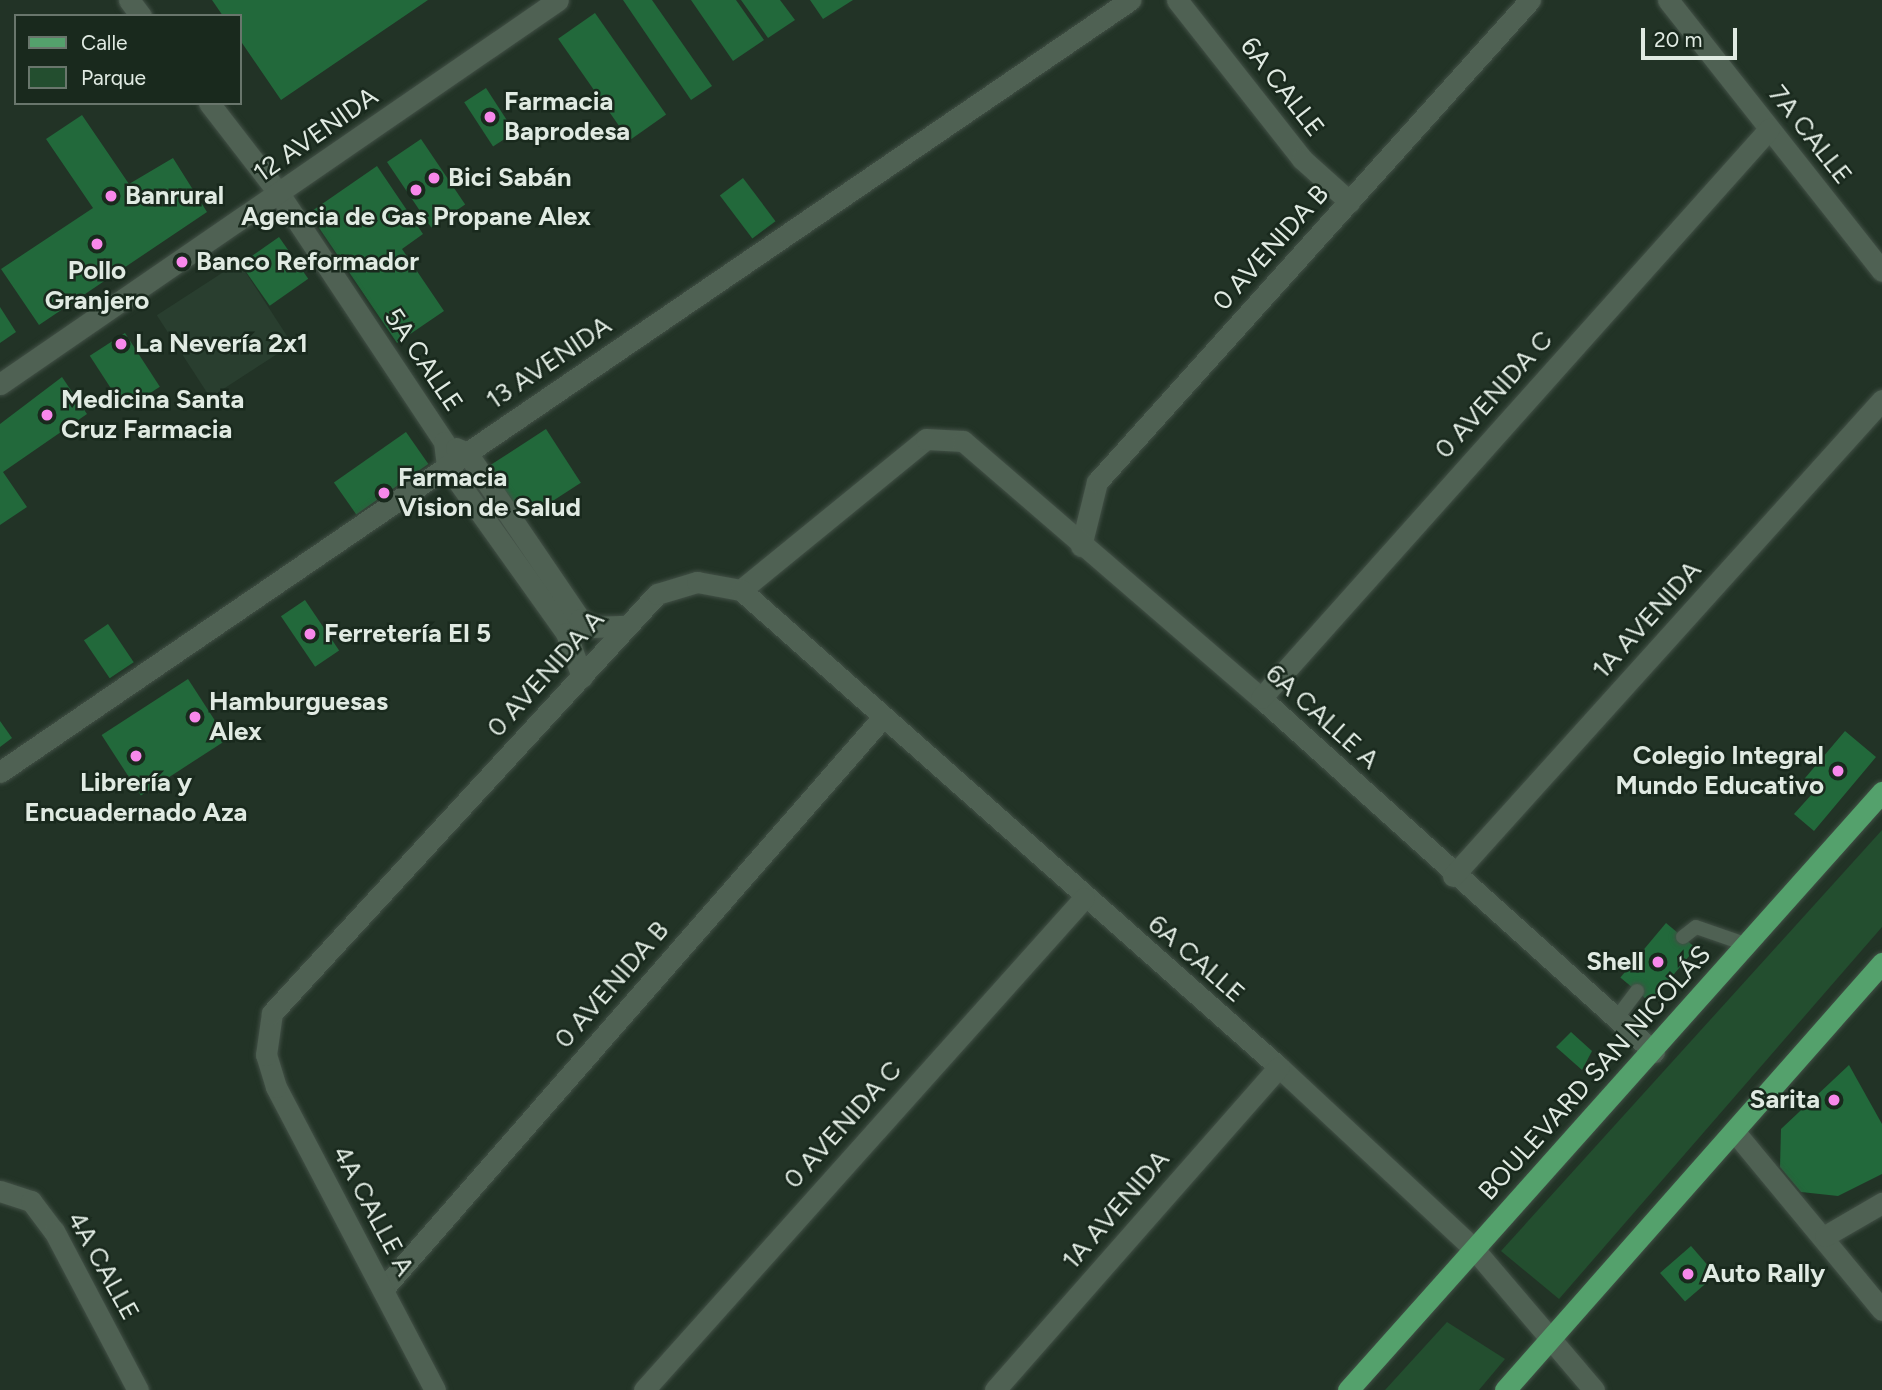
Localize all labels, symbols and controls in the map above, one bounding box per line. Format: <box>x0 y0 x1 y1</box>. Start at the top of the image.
legend <box>14 14 242 105</box>
scale bar <box>1644 14 1740 58</box>
text: 20 m <box>1654 27 1702 52</box>
text: Calle <box>81 30 128 55</box>
street label: 6A CALLE <box>1234 31 1330 143</box>
text: Parque <box>81 65 146 90</box>
street label: 7A CALLE <box>1762 79 1858 191</box>
street label: 12 AVENIDA <box>248 81 384 189</box>
place label: Farmacia Baprodesa <box>504 86 630 148</box>
marker: Farmacia Baprodesa <box>482 109 498 125</box>
place label: Bici Sabán <box>448 162 572 194</box>
marker: Bici Sabán <box>426 170 442 186</box>
street label: 0 AVENIDA B <box>1207 179 1335 317</box>
place label: Banrural <box>125 180 224 212</box>
marker: Agencia de Gas Propane Alex <box>408 182 424 198</box>
marker: Banrural <box>103 188 119 204</box>
place label: Agencia de Gas Propane Alex <box>241 201 591 233</box>
marker: Pollo Granjero <box>89 236 105 252</box>
place label: Banco Reformador <box>196 246 419 278</box>
marker: Banco Reformador <box>174 254 190 270</box>
place label: Pollo Granjero <box>45 255 149 316</box>
street label: 5A CALLE <box>377 302 469 418</box>
street label: 13 AVENIDA <box>481 310 617 416</box>
street label: 0 AVENIDA C <box>1429 325 1559 465</box>
place label: La Nevería 2x1 <box>135 328 308 360</box>
marker: La Nevería 2x1 <box>113 336 129 352</box>
place label: Medicina Santa Cruz Farmacia <box>61 384 244 446</box>
marker: Medicina Santa Cruz Farmacia <box>39 407 55 423</box>
place label: Farmacia Vision de Salud <box>398 462 581 524</box>
marker: Farmacia Vision de Salud <box>376 485 392 501</box>
street label: 1A AVENIDA <box>1586 555 1708 685</box>
street label: 0 AVENIDA A <box>481 604 611 744</box>
place label: Ferretería El 5 <box>324 618 491 650</box>
marker: Ferretería El 5 <box>302 626 318 642</box>
street label: 6A CALLE A <box>1259 658 1385 776</box>
place label: Hamburguesas Alex <box>209 686 388 748</box>
marker: Hamburguesas Alex <box>187 709 203 725</box>
place label: Colegio Integral Mundo Educativo <box>1615 740 1824 802</box>
marker: Librería y Encuadernado Aza <box>128 748 144 764</box>
marker: Colegio Integral Mundo Educativo <box>1830 763 1846 779</box>
place label: Librería y Encuadernado Aza <box>25 767 247 828</box>
street label: 6A CALLE <box>1141 909 1251 1009</box>
street label: 0 AVENIDA B <box>548 915 676 1055</box>
street label: BOULEVARD SAN NICOLÁS <box>1472 939 1718 1207</box>
place label: Shell <box>1586 946 1644 978</box>
marker: Shell <box>1650 954 1666 970</box>
street label: 0 AVENIDA C <box>778 1055 908 1195</box>
place label: Sarita <box>1750 1084 1820 1116</box>
marker: Sarita <box>1826 1092 1842 1108</box>
street label: 4A CALLE A <box>326 1141 420 1281</box>
street label: 1A AVENIDA <box>1056 1144 1176 1276</box>
street label: 4A CALLE <box>61 1206 145 1326</box>
place label: Auto Rally <box>1702 1258 1825 1290</box>
marker: Auto Rally <box>1680 1266 1696 1282</box>

